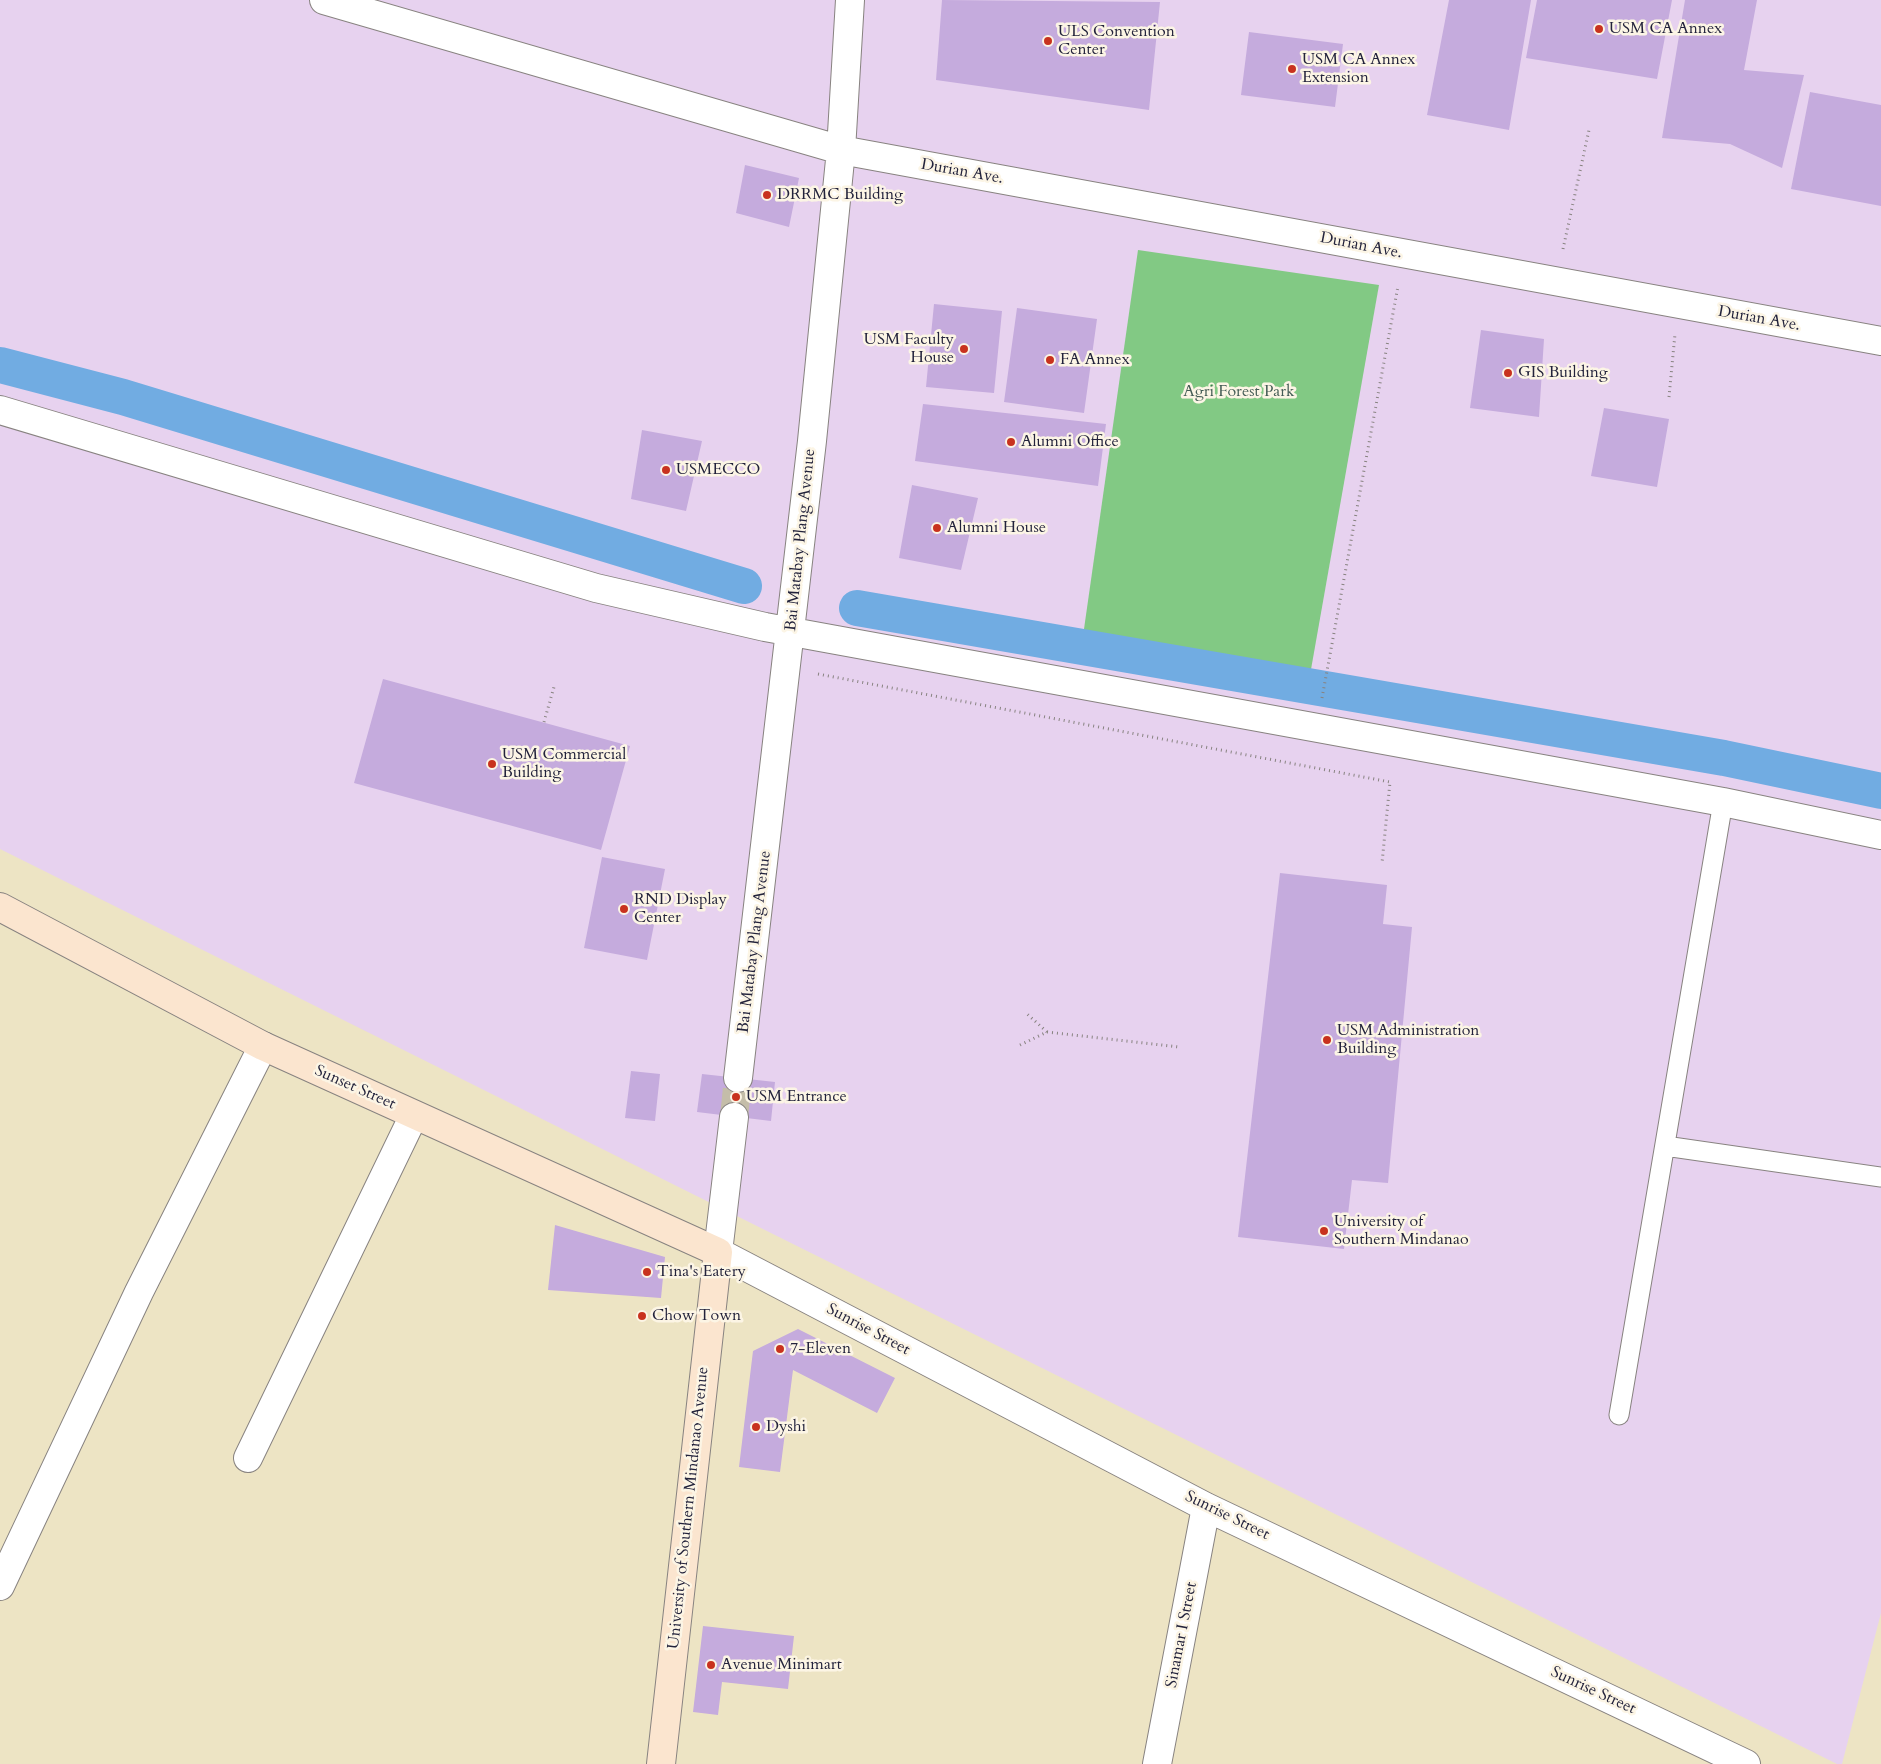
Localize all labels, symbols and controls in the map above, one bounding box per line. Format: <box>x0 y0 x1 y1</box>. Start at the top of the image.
place label: USM CA Annex <box>1609 19 1722 39</box>
place label: ULS Convention Center <box>1058 22 1175 60</box>
marker: USM CA Annex <box>1593 23 1605 35</box>
marker: ULS Convention Center <box>1042 35 1054 47</box>
place label: USM CA Annex Extension <box>1302 50 1415 88</box>
marker: USM CA Annex Extension <box>1286 63 1298 75</box>
street label: Durian Ave. <box>919 155 1005 189</box>
place label: DRRMC Building <box>777 185 903 205</box>
marker: DRRMC Building <box>761 189 773 201</box>
street label: Durian Ave. <box>1318 229 1404 263</box>
street label: Durian Ave. <box>1716 302 1802 336</box>
place label: USM Faculty House <box>864 330 954 368</box>
marker: USM Faculty House <box>958 343 970 355</box>
place label: FA Annex <box>1060 350 1130 370</box>
marker: FA Annex <box>1044 354 1056 366</box>
place label: GIS Building <box>1518 363 1608 383</box>
marker: GIS Building <box>1502 367 1514 379</box>
park label: Agri Forest Park <box>1183 382 1295 402</box>
place label: Alumni Office <box>1021 432 1119 452</box>
marker: Alumni Office <box>1005 436 1017 448</box>
street label: Bai Matabay Plang Avenue <box>782 448 820 632</box>
place label: USMECCO <box>676 460 760 480</box>
marker: USMECCO <box>660 464 672 476</box>
place label: Alumni House <box>947 518 1046 538</box>
marker: Alumni House <box>931 522 943 534</box>
place label: USM Commercial Building <box>502 745 626 783</box>
marker: USM Commercial Building <box>486 758 498 770</box>
street label: Bai Matabay Plang Avenue <box>734 850 776 1034</box>
place label: RND Display Center <box>634 890 727 928</box>
marker: RND Display Center <box>618 903 630 915</box>
place label: USM Administration Building <box>1337 1021 1479 1059</box>
marker: USM Administration Building <box>1321 1034 1333 1046</box>
street label: Sunset Street <box>312 1062 398 1114</box>
place label: USM Entrance <box>746 1087 847 1107</box>
marker: USM Entrance <box>730 1091 742 1103</box>
place label: University of Southern Mindanao <box>1334 1212 1469 1250</box>
marker: University of Southern Mindanao <box>1318 1225 1330 1237</box>
place label: Tina's Eatery <box>657 1262 746 1282</box>
marker: Tina's Eatery <box>641 1266 653 1278</box>
street label: Sunrise Street <box>823 1300 913 1360</box>
place label: Chow Town <box>652 1306 741 1326</box>
marker: Chow Town <box>636 1310 648 1322</box>
place label: 7-Eleven <box>790 1339 851 1359</box>
marker: 7-Eleven <box>774 1343 786 1355</box>
street label: University of Southern Mindanao Avenue <box>665 1366 713 1650</box>
place label: Dyshi <box>766 1417 806 1437</box>
marker: Dyshi <box>750 1421 762 1433</box>
street label: Sunrise Street <box>1182 1487 1272 1545</box>
street label: Sinamar I Street <box>1162 1580 1202 1690</box>
place label: Avenue Minimart <box>721 1655 842 1675</box>
marker: Avenue Minimart <box>705 1659 717 1671</box>
street label: Sunrise Street <box>1547 1663 1639 1719</box>

